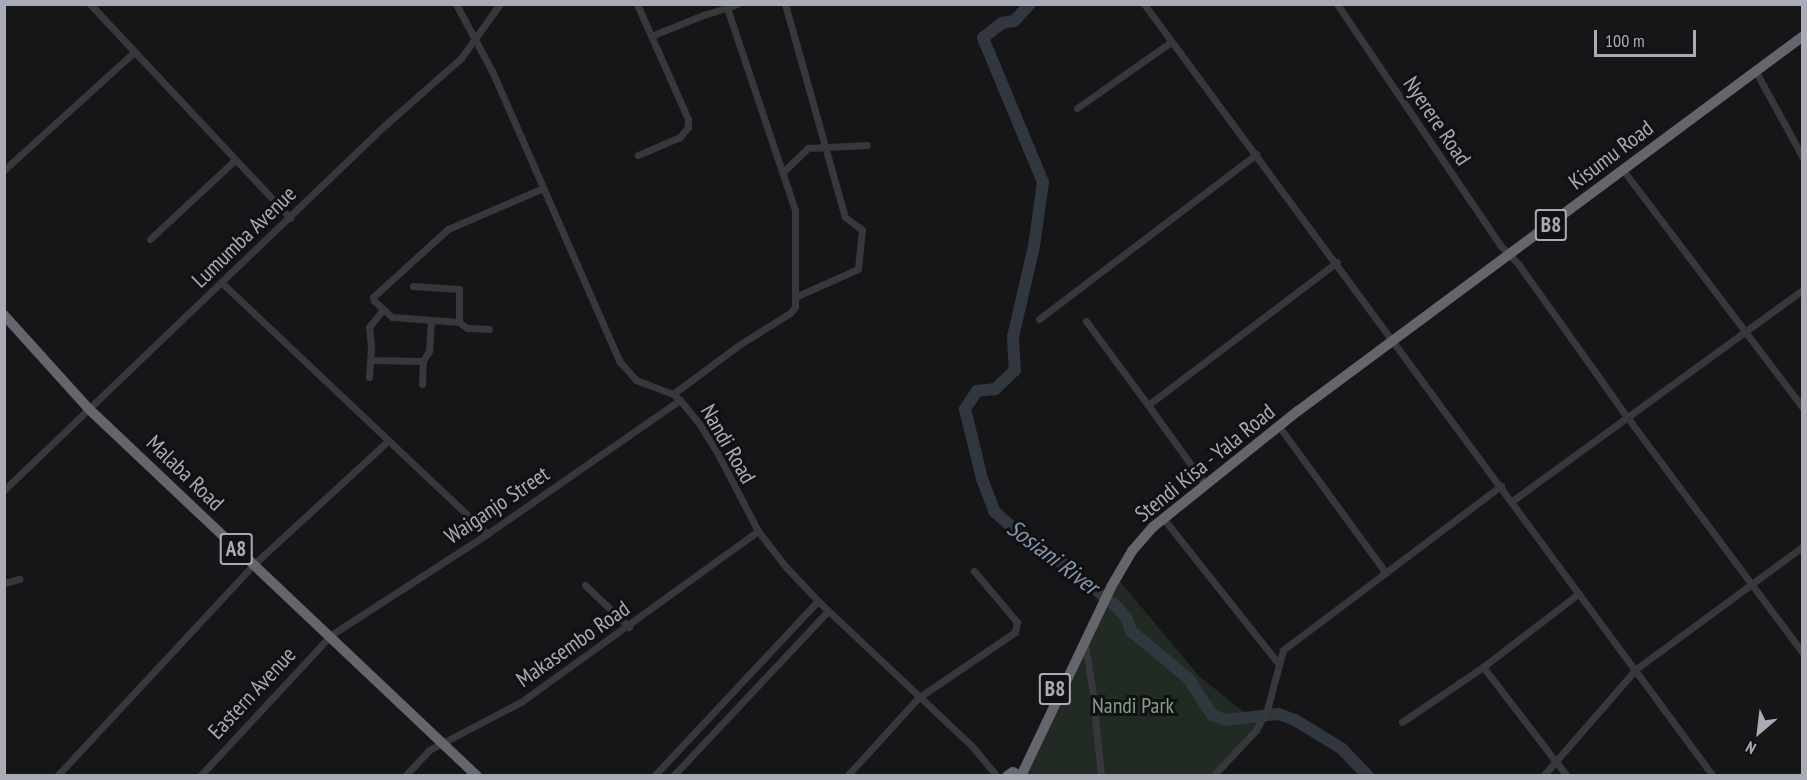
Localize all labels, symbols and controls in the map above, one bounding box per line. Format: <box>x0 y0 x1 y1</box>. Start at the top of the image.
scale bar <box>1597 18 1699 56</box>
text: 100 m <box>1605 29 1645 52</box>
street label: Nyerere Road <box>1398 71 1476 171</box>
street label: Kisumu Road <box>1564 115 1658 195</box>
street label: Lumumba Avenue <box>186 181 302 293</box>
road number: B8 <box>1534 207 1568 243</box>
street label: Stendi Kisa - Yala Road <box>1129 398 1281 528</box>
street label: Nandi Road <box>695 400 761 488</box>
street label: Malaba Road <box>141 430 229 516</box>
street label: Waiganjo Street <box>440 461 554 549</box>
water label: Sosiani River <box>1002 513 1104 601</box>
road number: A8 <box>220 531 252 567</box>
street label: Makasembo Road <box>511 595 635 693</box>
street label: Eastern Avenue <box>203 641 301 745</box>
road number: B8 <box>1038 671 1072 707</box>
park label: Nandi Park <box>1092 693 1174 719</box>
north arrow <box>1729 702 1789 762</box>
text: N <box>1742 737 1759 759</box>

